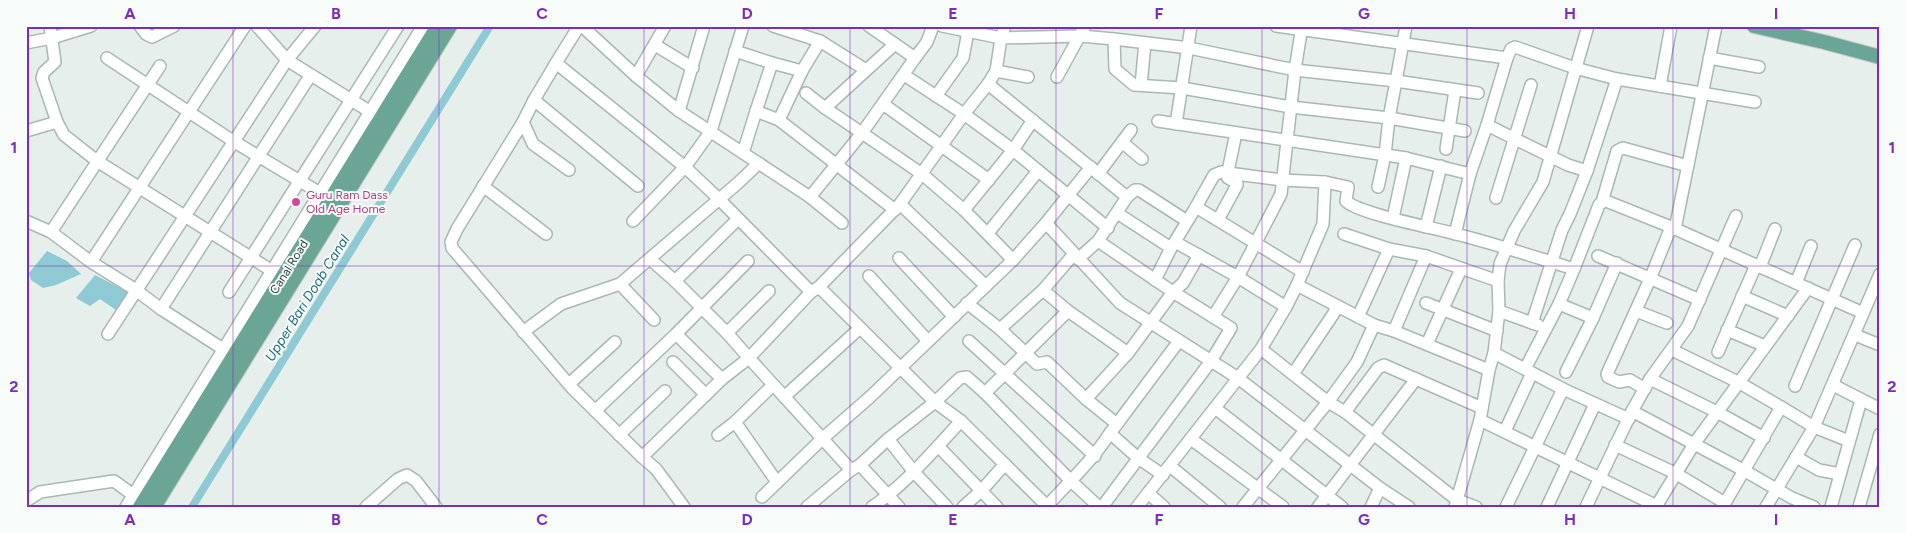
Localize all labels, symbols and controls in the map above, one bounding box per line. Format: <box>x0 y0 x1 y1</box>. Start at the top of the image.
text: A <box>124 4 136 23</box>
text: B <box>331 4 341 23</box>
text: C <box>536 4 548 23</box>
text: D <box>741 4 753 23</box>
text: E <box>948 4 958 23</box>
text: F <box>1155 4 1164 23</box>
text: G <box>1358 4 1370 23</box>
text: H <box>1564 4 1576 23</box>
text: I <box>1774 4 1778 23</box>
text: 1 <box>11 138 17 157</box>
text: 1 <box>1889 138 1895 157</box>
place label: Guru Ram Dass Old Age Home <box>306 188 388 216</box>
marker: Guru Ram Dass Old Age Home <box>290 196 302 208</box>
water label: Upper Bari Doab Canal <box>262 231 354 365</box>
street label: Canal Road <box>267 237 311 297</box>
text: 2 <box>9 377 19 396</box>
text: 2 <box>1887 377 1897 396</box>
text: A <box>124 510 136 529</box>
text: B <box>331 510 341 529</box>
text: C <box>536 510 548 529</box>
text: D <box>741 510 753 529</box>
text: E <box>948 510 958 529</box>
text: F <box>1155 510 1164 529</box>
text: G <box>1358 510 1370 529</box>
text: H <box>1564 510 1576 529</box>
text: I <box>1774 510 1778 529</box>

